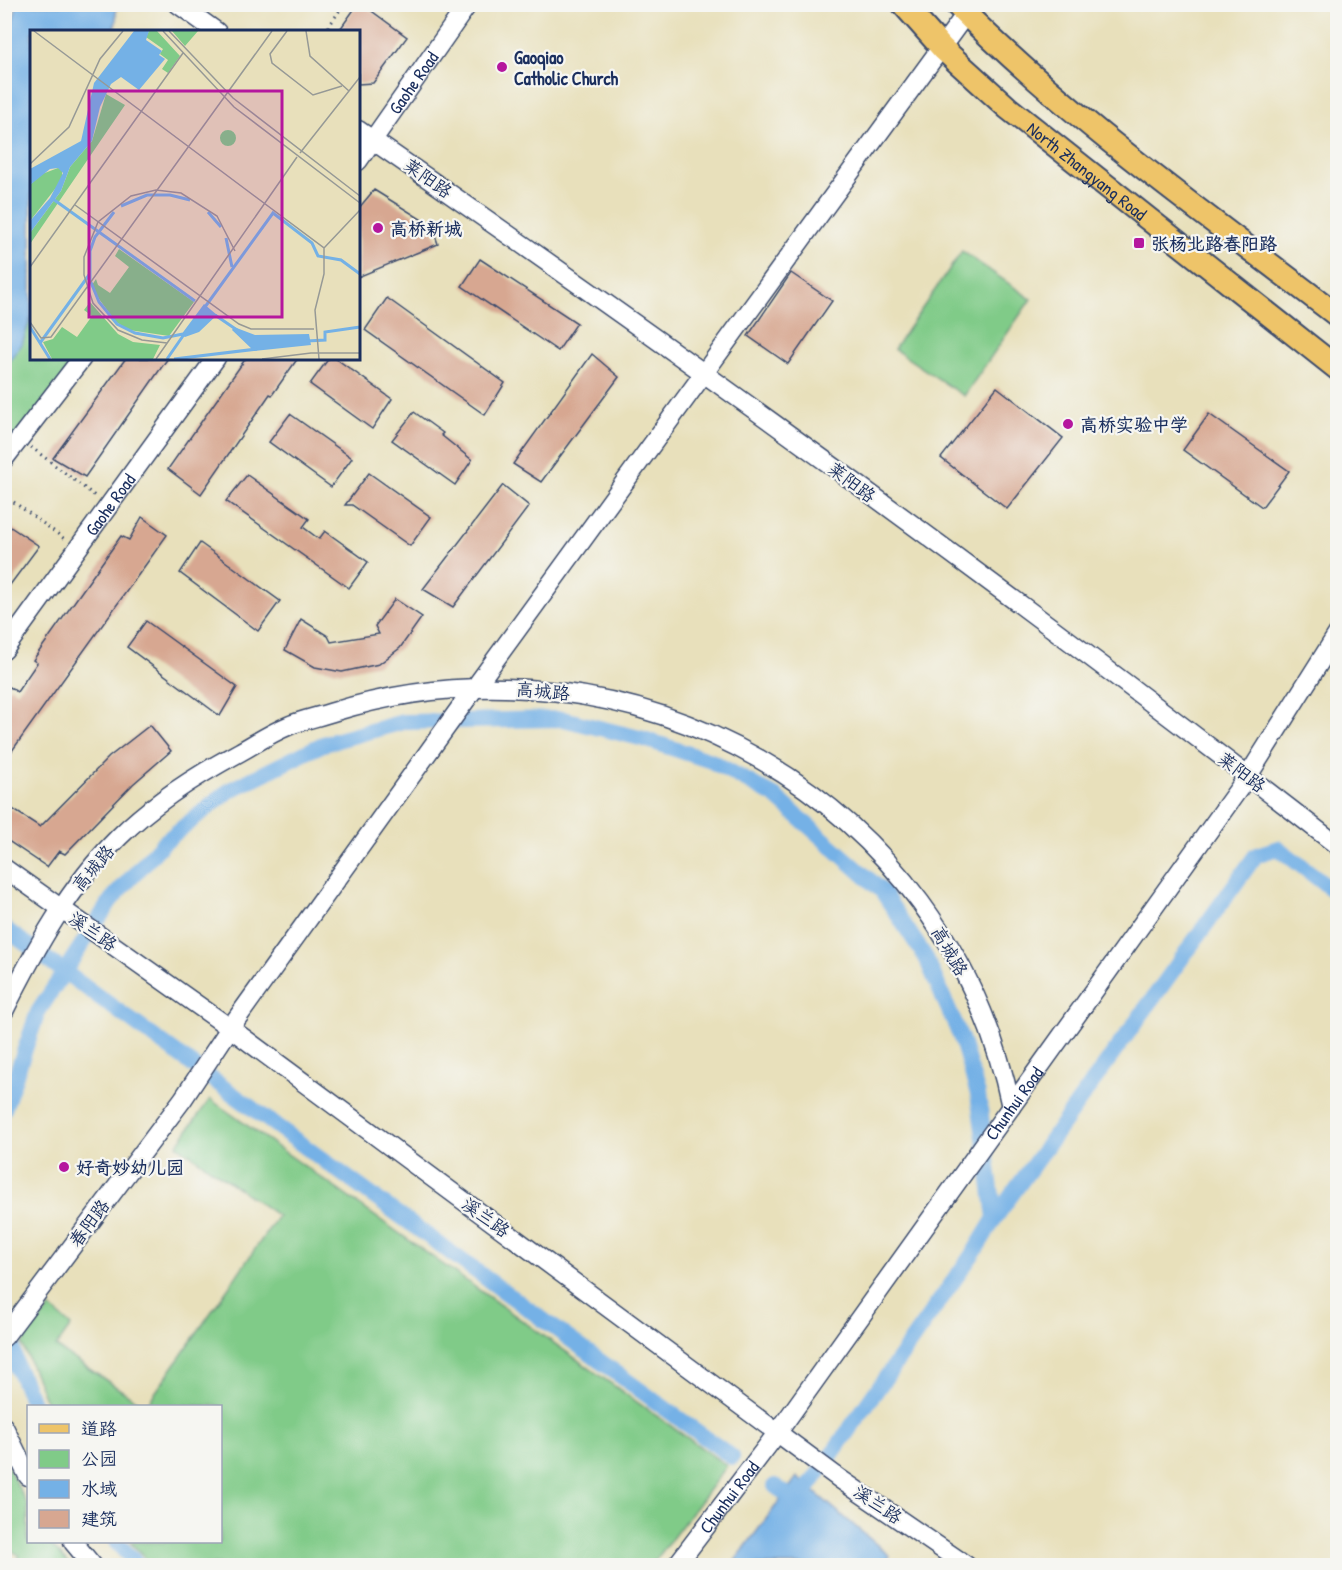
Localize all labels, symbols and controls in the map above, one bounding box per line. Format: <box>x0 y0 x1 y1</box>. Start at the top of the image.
inset map <box>30 30 360 360</box>
place label: Gaoqiao Catholic Church <box>514 45 618 91</box>
street label: Gaohe Road <box>382 46 444 119</box>
marker: Gaoqiao Catholic Church <box>495 60 509 74</box>
street label: North Zhangyang Road <box>1022 116 1152 226</box>
street label: 莱阳路 <box>399 152 457 204</box>
place label: 高桥新城 <box>390 216 462 241</box>
marker: 高桥新城 <box>371 221 385 235</box>
place label: 张杨北路春阳路 <box>1151 231 1277 256</box>
marker: 张杨北路春阳路 <box>1132 236 1146 250</box>
place label: 高桥实验中学 <box>1080 412 1188 437</box>
marker: 高桥实验中学 <box>1061 417 1075 431</box>
street label: 莱阳路 <box>823 456 881 508</box>
street label: Gaohe Road <box>79 468 141 541</box>
street label: 高城路 <box>515 676 571 706</box>
street label: 莱阳路 <box>1213 746 1271 798</box>
street label: 高城路 <box>66 839 120 897</box>
street label: 溪兰路 <box>64 905 122 957</box>
street label: 高城路 <box>926 921 974 981</box>
street label: Chunhui Road <box>979 1061 1049 1145</box>
place label: 好奇妙幼儿园 <box>76 1155 184 1180</box>
marker: 好奇妙幼儿园 <box>57 1160 71 1174</box>
street label: 溪兰路 <box>457 1191 515 1243</box>
street label: 春阳路 <box>63 1194 115 1252</box>
legend <box>27 1405 222 1543</box>
text: 道路 <box>81 1416 117 1441</box>
text: 公园 <box>81 1446 117 1471</box>
street label: Chunhui Road <box>693 1455 764 1538</box>
text: 水域 <box>81 1476 117 1501</box>
street label: 溪兰路 <box>849 1479 907 1529</box>
text: 建筑 <box>81 1506 117 1531</box>

